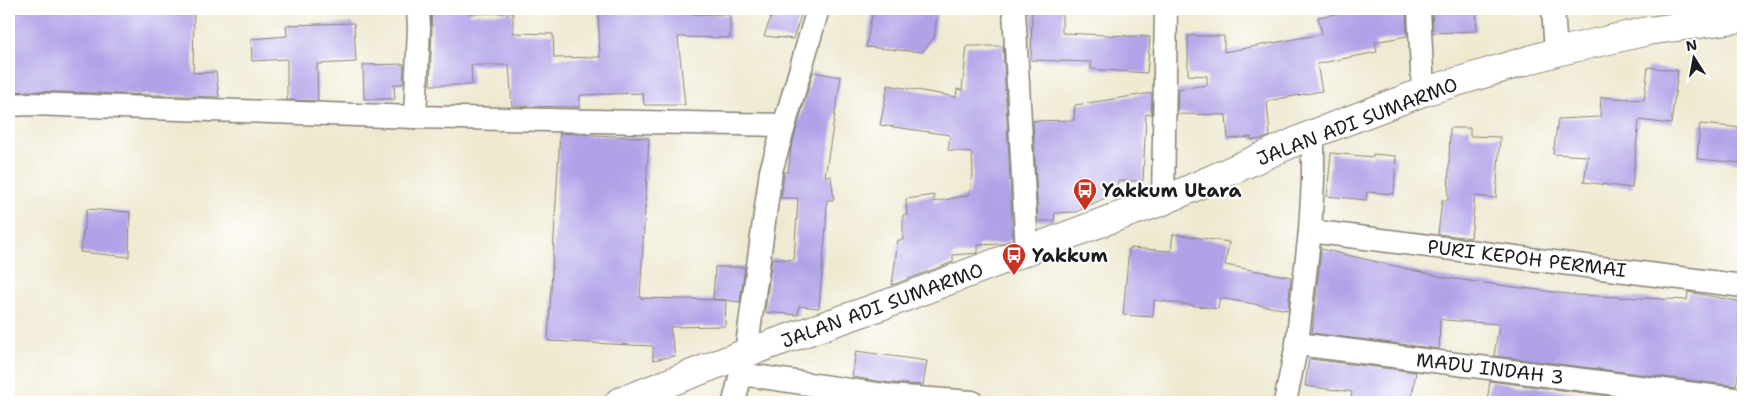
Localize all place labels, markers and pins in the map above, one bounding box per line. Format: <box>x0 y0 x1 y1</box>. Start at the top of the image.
bus stop icon: Yakkum Utara <box>1072 177 1098 211</box>
place label: Yakkum Utara <box>1102 178 1241 203</box>
bus stop icon: Yakkum <box>1001 242 1027 276</box>
place label: Yakkum <box>1032 243 1108 268</box>

